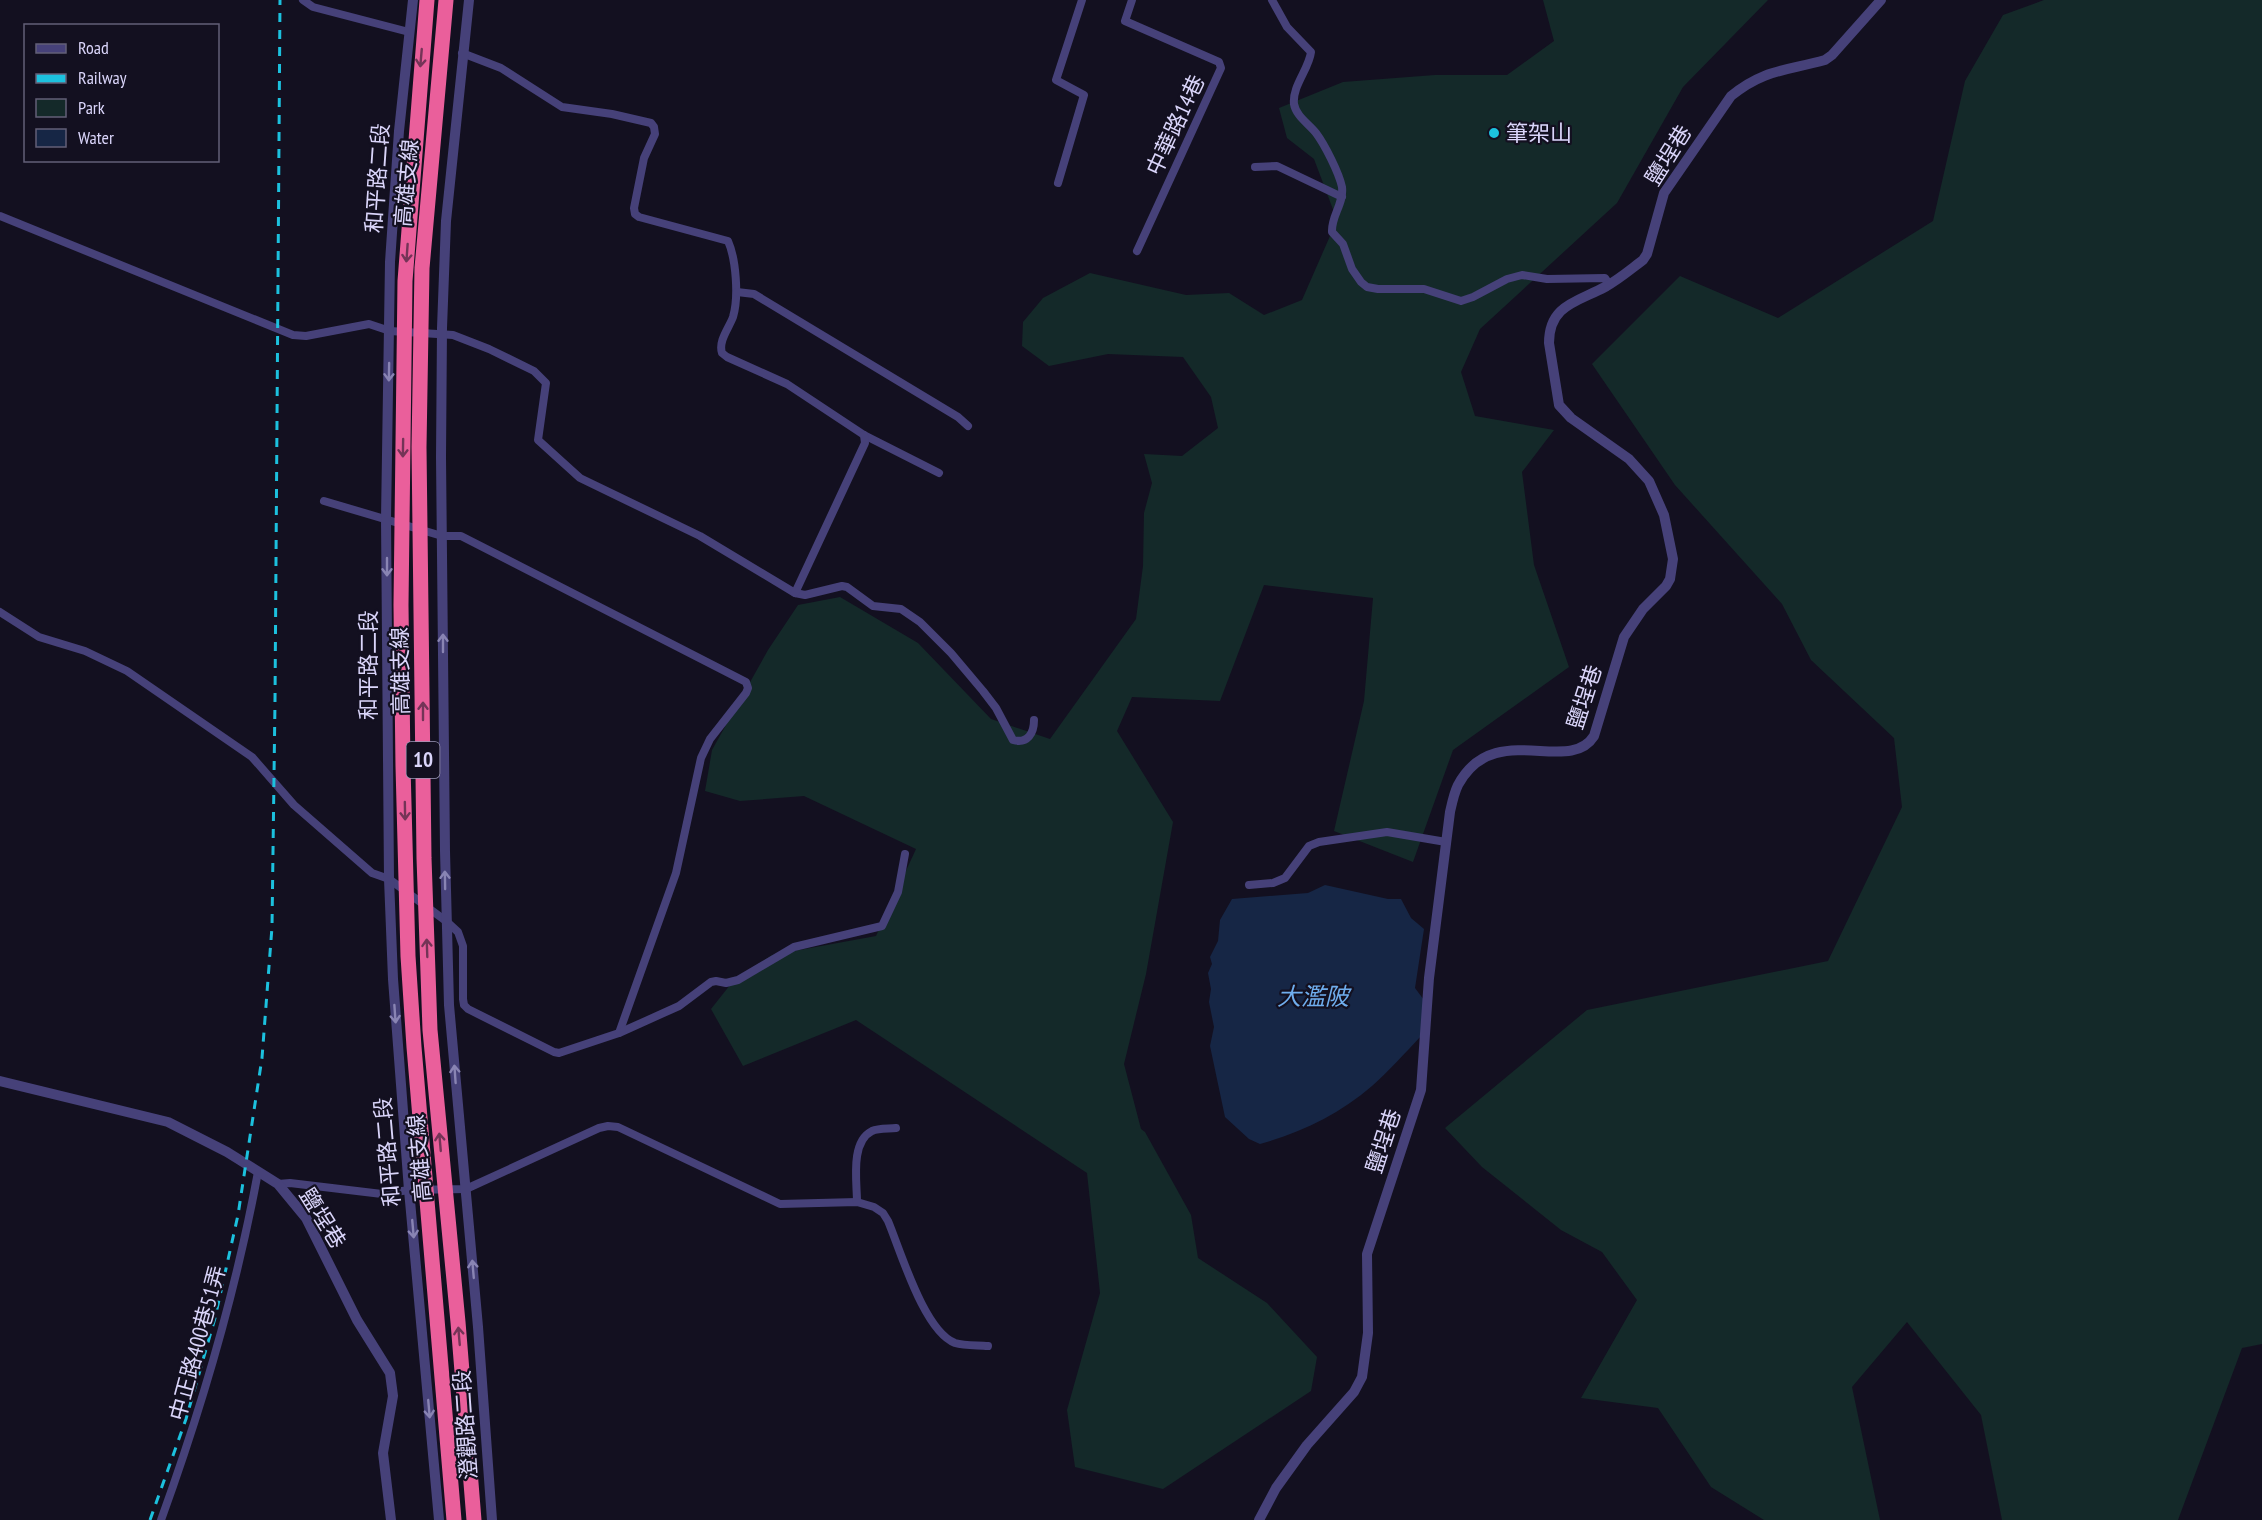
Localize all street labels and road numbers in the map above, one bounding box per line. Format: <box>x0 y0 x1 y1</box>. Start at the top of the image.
street label: 中華路14巷 <box>1140 70 1210 180</box>
street label: 鹽埕巷 <box>1639 120 1697 190</box>
street label: 和平路二段 <box>359 122 395 234</box>
street label: 高雄支線 <box>388 138 424 228</box>
street label: 和平路二段 <box>354 610 382 720</box>
street label: 高雄支線 <box>385 627 415 715</box>
street label: 鹽埕巷 <box>1560 661 1608 733</box>
road number: 10 <box>406 742 440 778</box>
street label: 和平路二段 <box>368 1096 406 1208</box>
street label: 鹽埕巷 <box>1359 1105 1407 1177</box>
street label: 高雄支線 <box>401 1113 437 1203</box>
street label: 鹽埕巷 <box>294 1183 352 1253</box>
street label: 中正路400巷51弄 <box>163 1262 231 1424</box>
street label: 澄觀路二段 <box>447 1369 483 1481</box>

